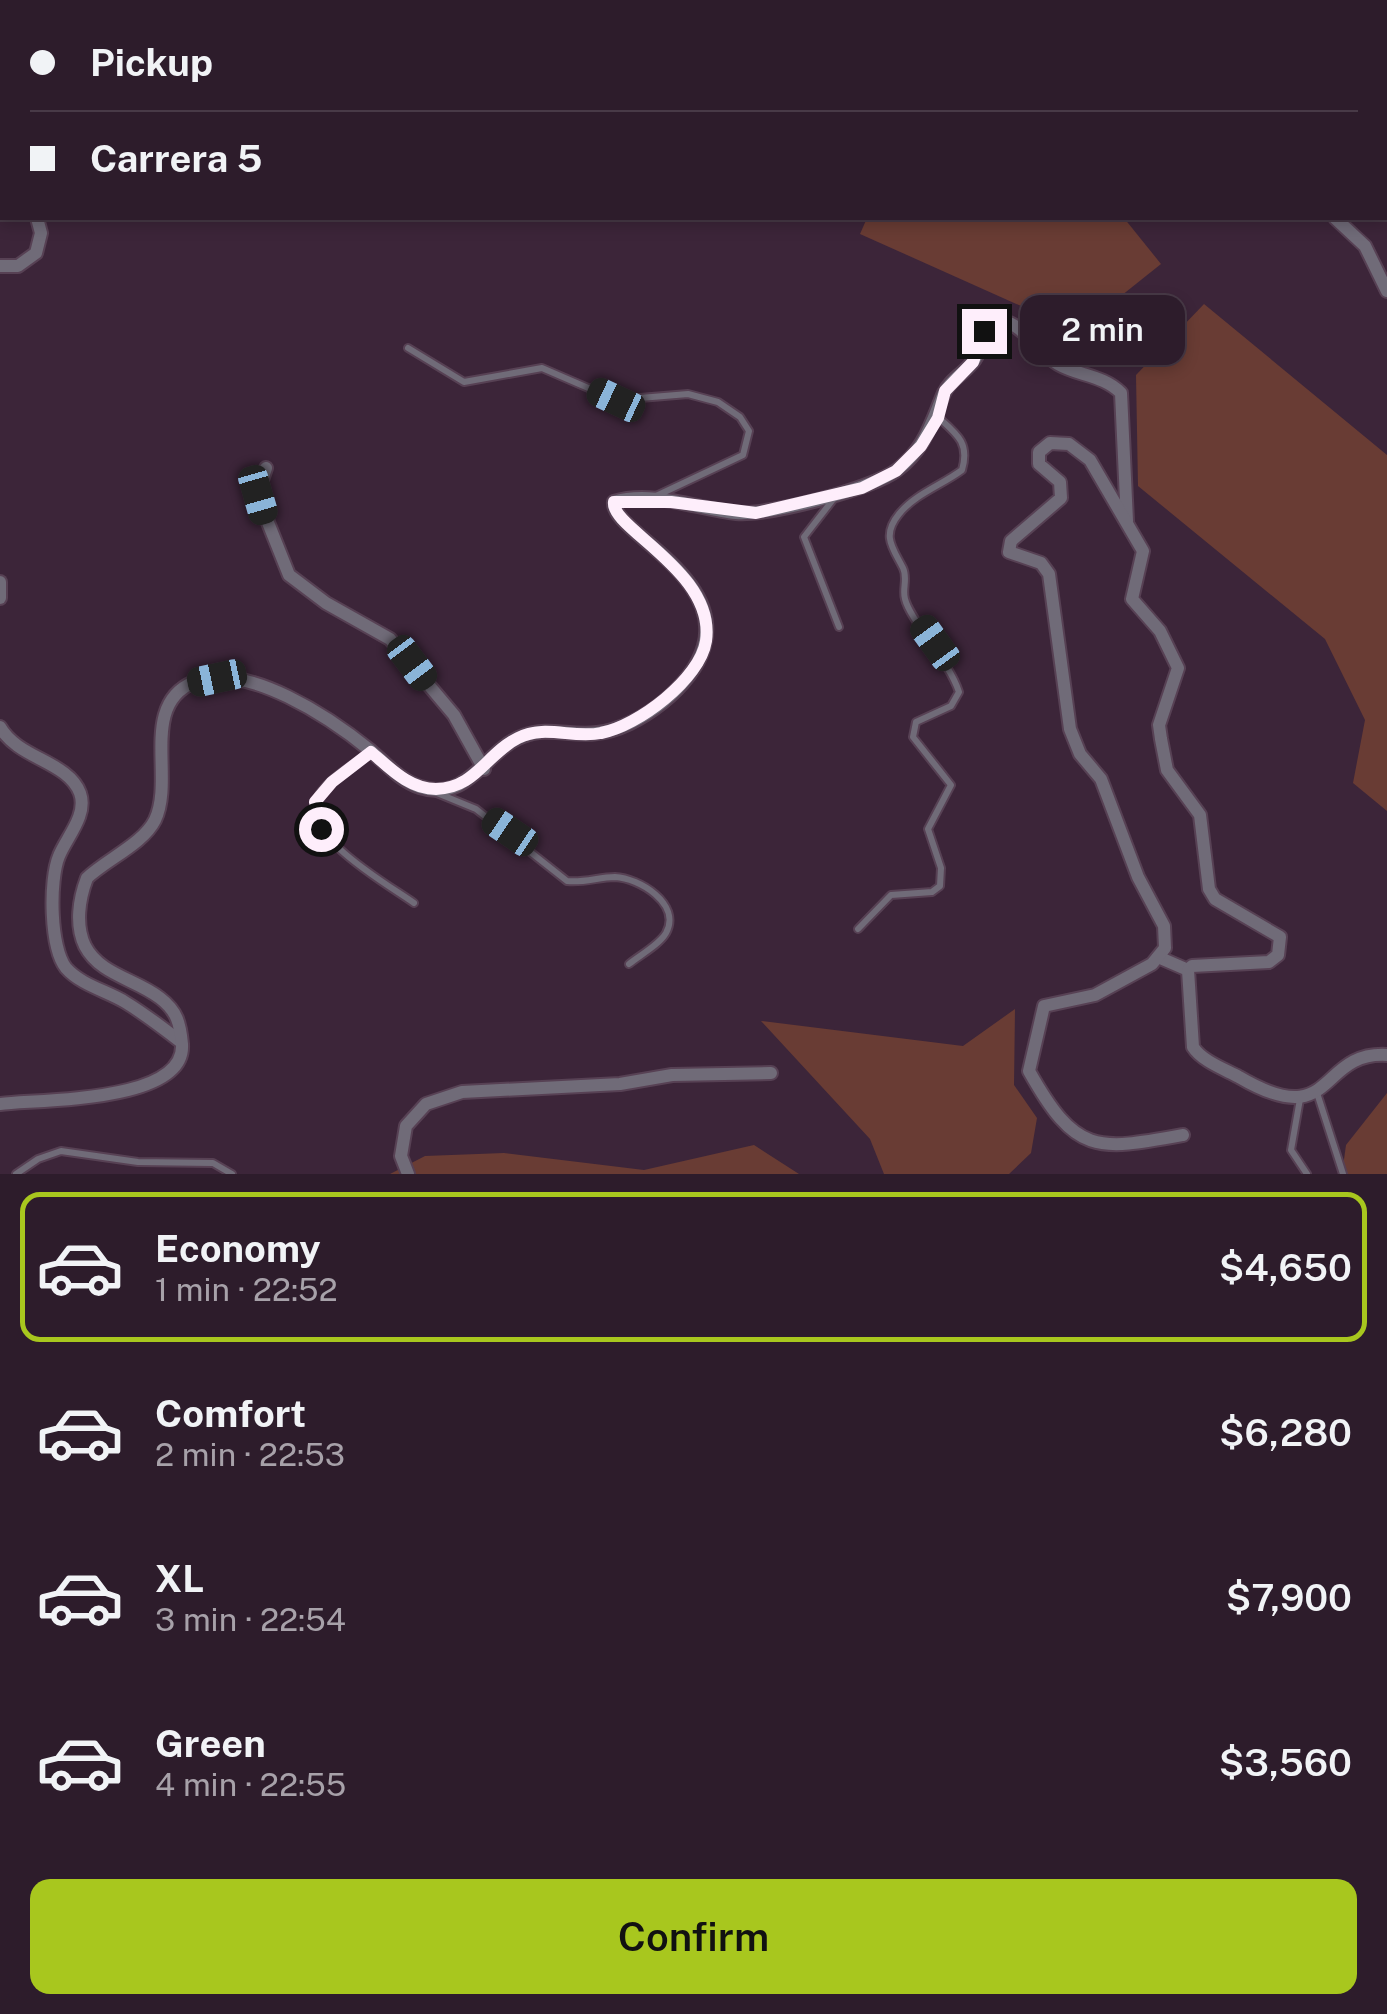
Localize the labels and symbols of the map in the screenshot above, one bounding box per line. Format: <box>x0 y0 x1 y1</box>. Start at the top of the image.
callout: 2 min <box>1019 296 1184 366</box>
route end <box>962 309 1007 354</box>
car <box>582 374 650 426</box>
car <box>235 462 281 528</box>
car <box>905 610 965 676</box>
car <box>382 630 442 696</box>
car <box>185 657 249 699</box>
car <box>477 803 543 861</box>
route start <box>299 807 344 852</box>

